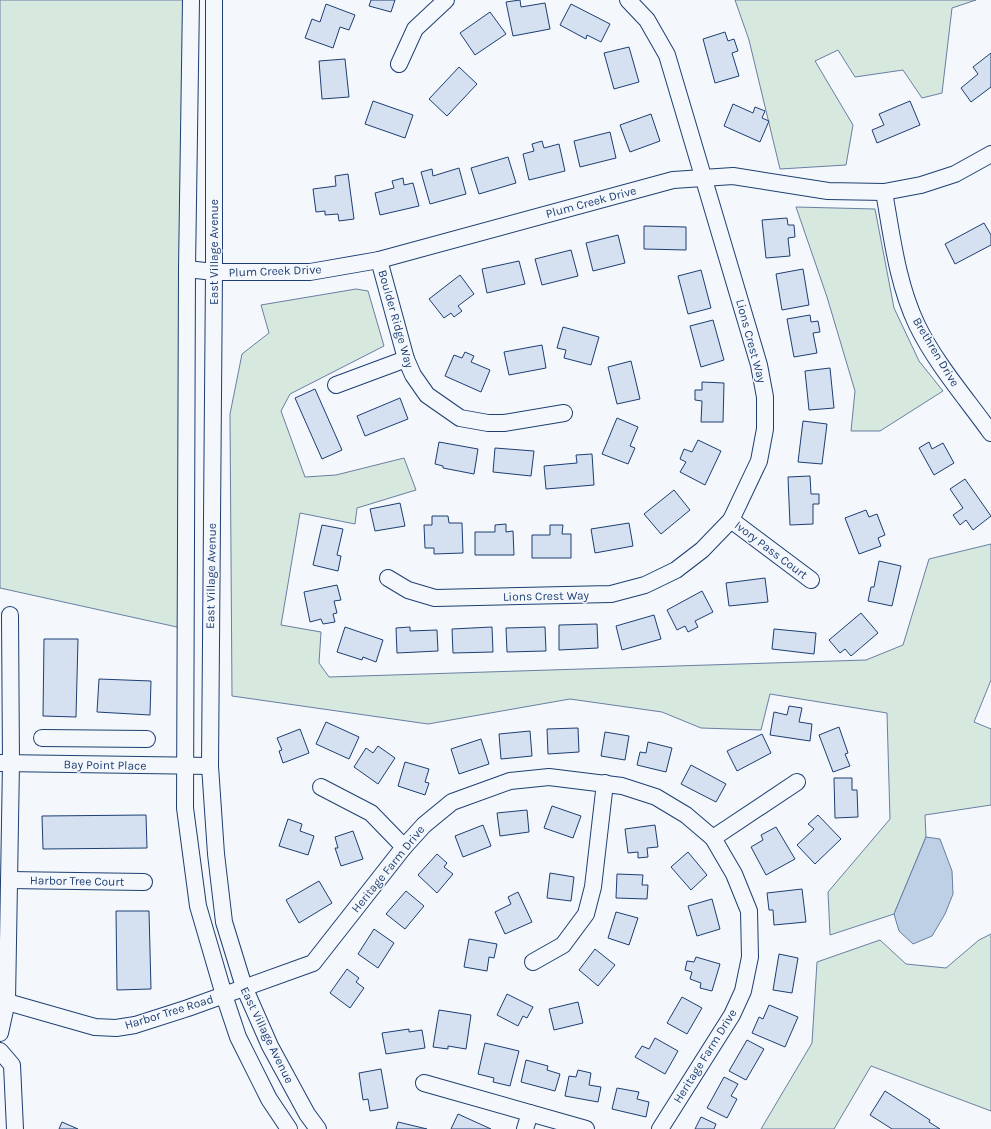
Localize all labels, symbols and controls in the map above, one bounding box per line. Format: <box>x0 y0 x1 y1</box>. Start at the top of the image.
street label: Plum Creek Drive <box>544 183 638 221</box>
street label: East Village Avenue <box>207 199 221 305</box>
street label: Plum Creek Drive <box>228 262 322 280</box>
street label: Boulder Ridge Way <box>375 268 417 370</box>
street label: Lions Crest Way <box>733 298 769 385</box>
street label: Brethren Drive <box>910 315 962 389</box>
street label: Ivory Pass Court <box>732 518 811 582</box>
street label: East Village Avenue <box>203 523 219 629</box>
street label: Lions Crest Way <box>503 588 590 604</box>
street label: Bay Point Place <box>63 757 147 773</box>
street label: Heritage Farm Drive <box>349 823 427 915</box>
street label: Harbor Tree Court <box>30 873 125 889</box>
street label: East Village Avenue <box>237 984 297 1086</box>
street label: Harbor Tree Road <box>123 992 215 1032</box>
street label: Heritage Farm Drive <box>670 1006 740 1106</box>

